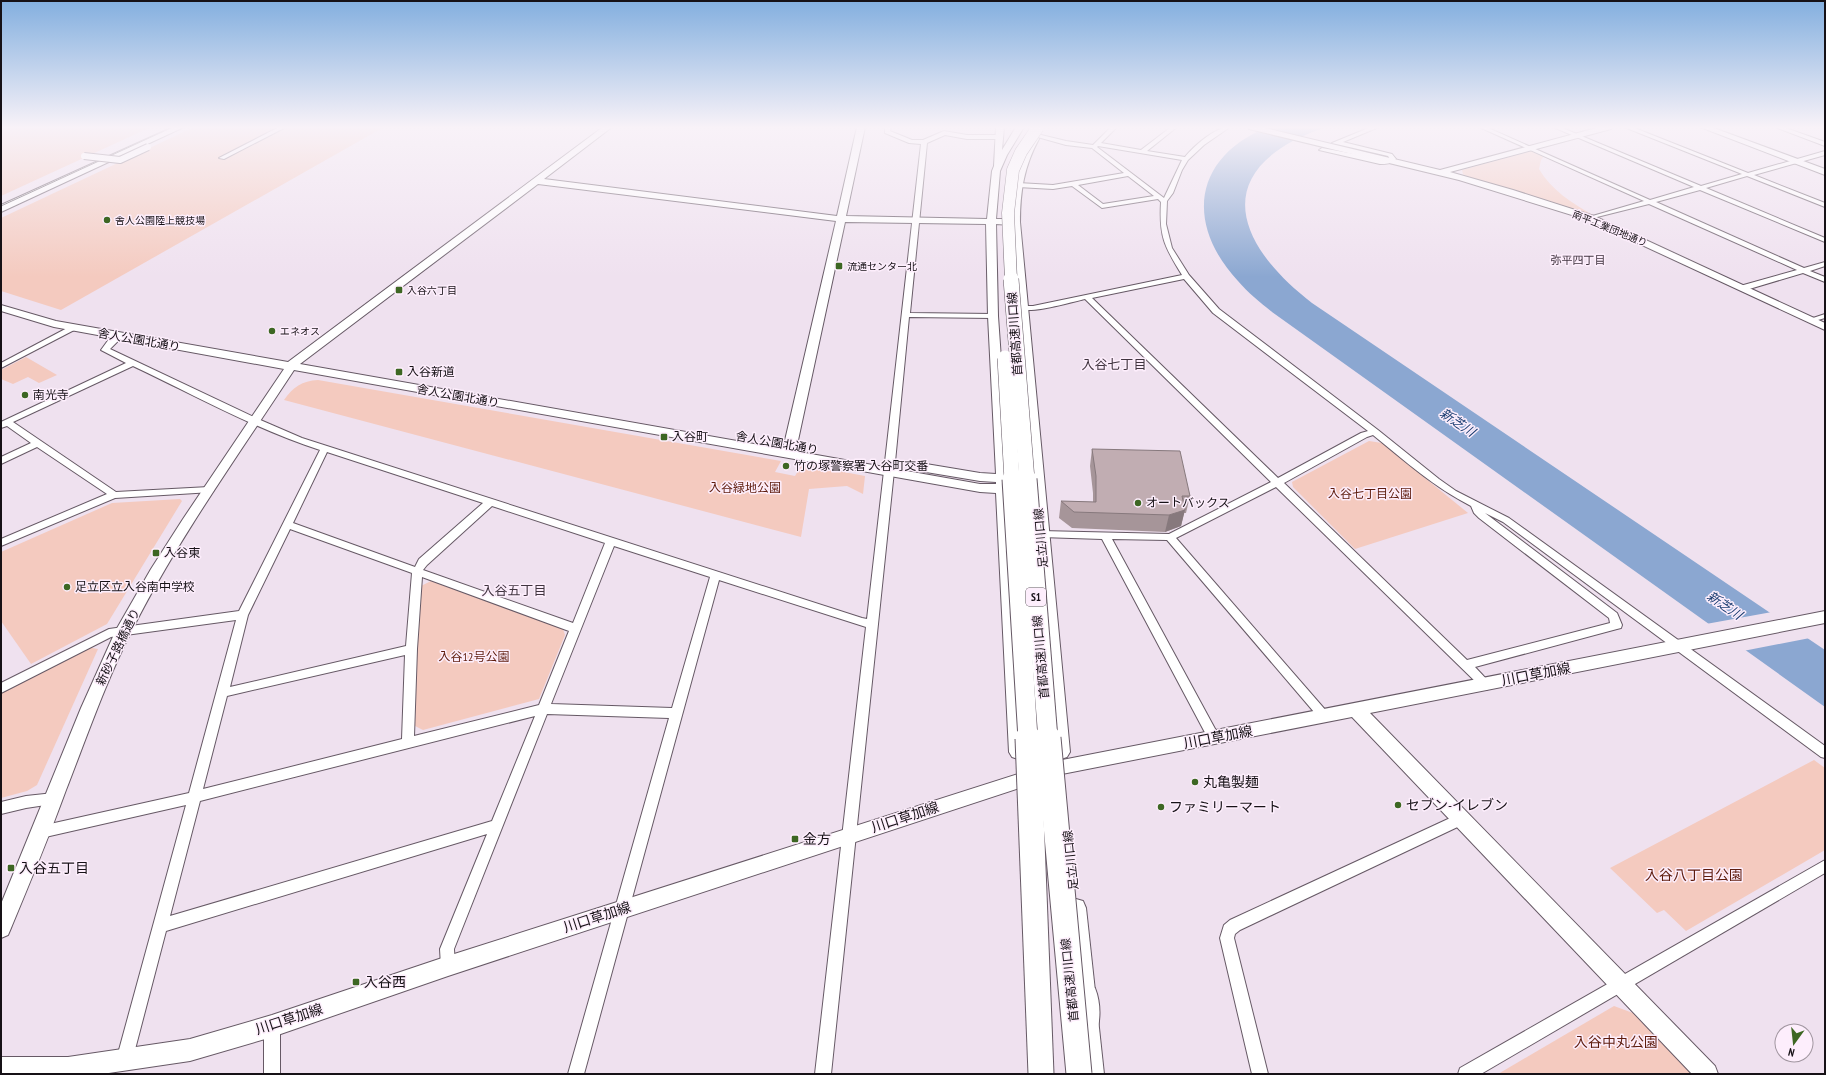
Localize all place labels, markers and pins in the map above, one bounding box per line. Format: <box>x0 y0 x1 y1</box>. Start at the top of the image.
place label: 舎人公園陸上競技場 <box>115 214 205 227</box>
marker: 舎人公園陸上競技場 <box>102 215 112 225</box>
place label: 流通センター北 <box>847 260 917 273</box>
marker: 流通センター北 <box>834 261 844 271</box>
place label: 入谷六丁目 <box>407 284 457 297</box>
marker: 入谷六丁目 <box>394 285 404 295</box>
place label: エネオス <box>280 325 320 338</box>
marker: エネオス <box>267 326 277 336</box>
place label: 入谷新道 <box>407 364 455 379</box>
marker: 入谷新道 <box>394 367 404 377</box>
place label: 南光寺 <box>33 387 69 402</box>
marker: 南光寺 <box>20 390 30 400</box>
place label: 入谷町 <box>672 429 708 444</box>
marker: 入谷町 <box>659 432 669 442</box>
place label: 竹の塚警察署 入谷町交番 <box>794 458 929 473</box>
marker: 竹の塚警察署 入谷町交番 <box>781 461 791 471</box>
place label: オートバックス <box>1146 495 1230 510</box>
marker: オートバックス <box>1133 498 1143 508</box>
place label: 入谷東 <box>164 545 200 560</box>
marker: 入谷東 <box>151 548 161 558</box>
place label: 足立区立入谷南中学校 <box>75 579 195 594</box>
marker: 足立区立入谷南中学校 <box>62 582 72 592</box>
place label: 丸亀製麺 <box>1203 773 1259 791</box>
marker: 丸亀製麺 <box>1190 777 1200 787</box>
place label: セブン-イレブン <box>1406 796 1508 814</box>
place label: ファミリーマート <box>1169 798 1281 816</box>
marker: セブン-イレブン <box>1393 800 1403 810</box>
marker: ファミリーマート <box>1156 802 1166 812</box>
place label: 金方 <box>803 830 831 848</box>
marker: 金方 <box>790 834 800 844</box>
place label: 入谷五丁目 <box>19 859 89 877</box>
marker: 入谷五丁目 <box>6 863 16 873</box>
place label: 入谷西 <box>364 973 406 991</box>
marker: 入谷西 <box>351 977 361 987</box>

